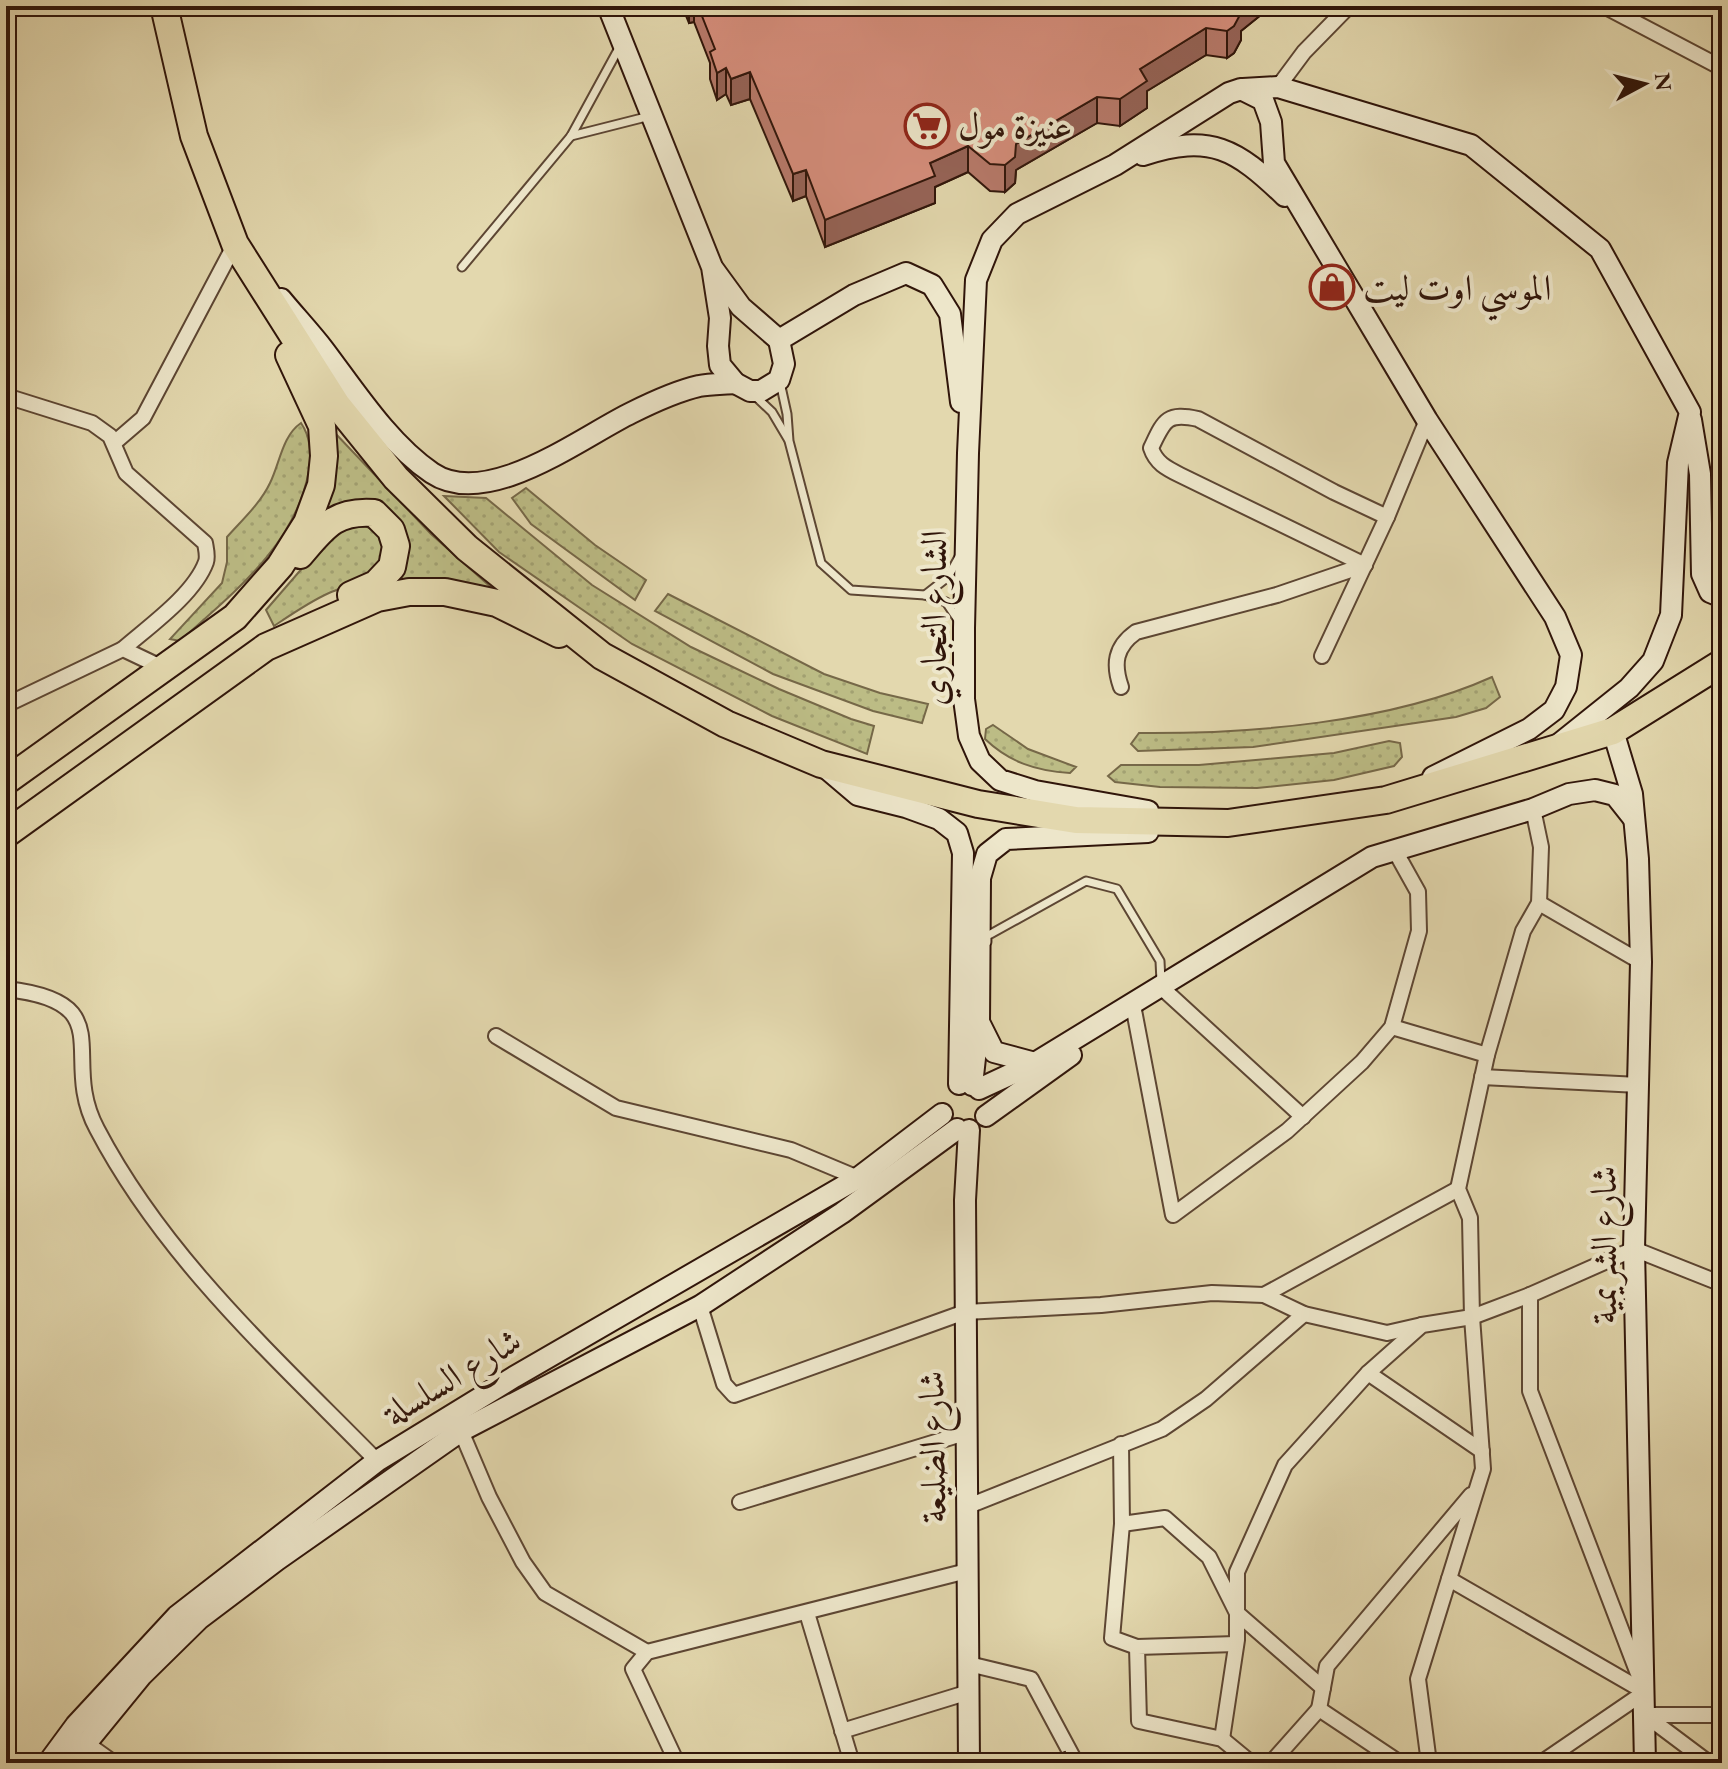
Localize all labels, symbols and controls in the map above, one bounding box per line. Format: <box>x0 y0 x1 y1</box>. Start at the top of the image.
north arrow <box>1604 44 1684 124</box>
text: N <box>1648 71 1679 92</box>
supermarket icon: عنيزة مول <box>903 102 951 150</box>
place label: عنيزة مول <box>958 103 1072 150</box>
shop icon: الموسي اوت ليت <box>1308 263 1356 311</box>
place label: الموسي اوت ليت <box>1363 264 1552 321</box>
street label: الشارع التجاري <box>910 530 964 706</box>
street label: شارع الشريمية <box>1580 1166 1634 1324</box>
street label: شارع السلسلة <box>373 1316 533 1443</box>
street label: شارع الضليعة <box>907 1370 964 1524</box>

